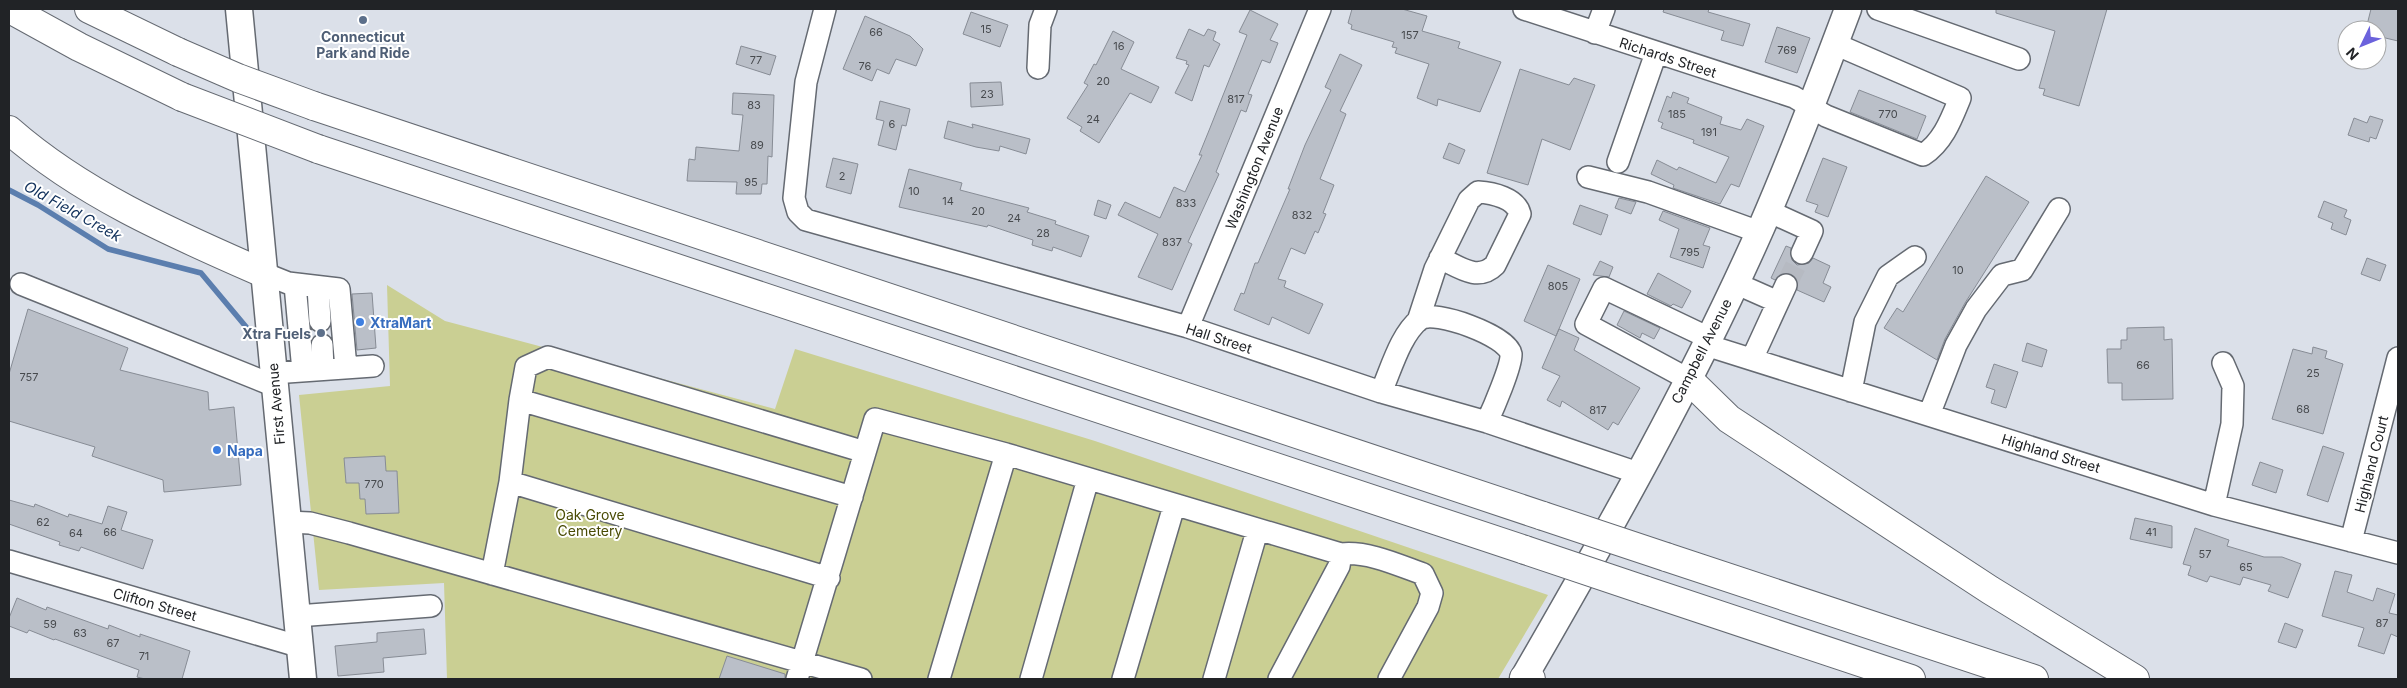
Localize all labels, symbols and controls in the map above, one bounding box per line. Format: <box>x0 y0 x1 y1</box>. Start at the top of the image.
marker: Connecticut Park and Ride <box>357 14 369 26</box>
north arrow <box>2337 20 2387 70</box>
house number: 15 <box>980 22 992 36</box>
house number: 66 <box>869 25 883 39</box>
place label: Connecticut Park and Ride <box>316 28 410 61</box>
house number: 157 <box>1401 28 1419 42</box>
street label: Richards Street <box>1617 33 1719 81</box>
house number: 16 <box>1113 39 1125 53</box>
house number: 769 <box>1777 43 1797 57</box>
text: N <box>2342 45 2362 64</box>
house number: 77 <box>750 53 762 67</box>
house number: 76 <box>859 59 872 73</box>
house number: 20 <box>1096 74 1110 88</box>
house number: 23 <box>980 87 994 101</box>
house number: 817 <box>1227 92 1245 106</box>
house number: 83 <box>747 98 761 112</box>
street label: Washington Avenue <box>1222 104 1286 232</box>
house number: 185 <box>1668 107 1686 121</box>
house number: 770 <box>1878 107 1898 121</box>
house number: 24 <box>1086 112 1100 126</box>
house number: 6 <box>889 117 896 131</box>
house number: 191 <box>1701 125 1717 139</box>
house number: 89 <box>750 138 764 152</box>
house number: 2 <box>839 169 845 183</box>
house number: 95 <box>744 175 758 189</box>
water label: Old Field Creek <box>21 176 126 246</box>
house number: 10 <box>908 184 920 198</box>
house number: 14 <box>942 194 954 208</box>
house number: 833 <box>1176 196 1196 210</box>
house number: 20 <box>971 204 985 218</box>
house number: 832 <box>1292 208 1312 222</box>
house number: 24 <box>1007 211 1021 225</box>
house number: 28 <box>1036 226 1050 240</box>
house number: 837 <box>1162 235 1182 249</box>
house number: 795 <box>1680 245 1700 259</box>
house number: 10 <box>1952 263 1964 277</box>
house number: 805 <box>1548 279 1569 293</box>
street label: Campbell Avenue <box>1667 296 1735 406</box>
place label: XtraMart <box>370 314 431 331</box>
marker: XtraMart <box>354 316 366 328</box>
street label: Hall Street <box>1184 319 1255 357</box>
place label: Xtra Fuels <box>242 325 311 342</box>
marker: Xtra Fuels <box>315 327 327 339</box>
house number: 66 <box>2136 358 2150 372</box>
street label: First Avenue <box>264 362 288 446</box>
house number: 25 <box>2306 366 2320 380</box>
house number: 757 <box>19 370 39 384</box>
house number: 68 <box>2296 402 2310 416</box>
house number: 817 <box>1589 403 1607 417</box>
street label: Highland Court <box>2351 413 2391 514</box>
street label: Highland Street <box>2000 430 2103 476</box>
place label: Napa <box>227 442 263 459</box>
marker: Napa <box>211 444 223 456</box>
house number: 770 <box>364 477 384 491</box>
park label: Oak Grove Cemetery <box>555 506 625 539</box>
house number: 62 <box>36 515 50 529</box>
house number: 66 <box>103 525 117 539</box>
house number: 41 <box>2145 525 2157 539</box>
house number: 64 <box>69 526 83 540</box>
house number: 57 <box>2199 547 2211 561</box>
house number: 65 <box>2239 560 2253 574</box>
street label: Clifton Street <box>111 584 199 624</box>
house number: 87 <box>2375 616 2389 630</box>
house number: 59 <box>43 617 57 631</box>
house number: 63 <box>73 626 87 640</box>
house number: 67 <box>106 636 120 650</box>
house number: 71 <box>139 649 149 663</box>

